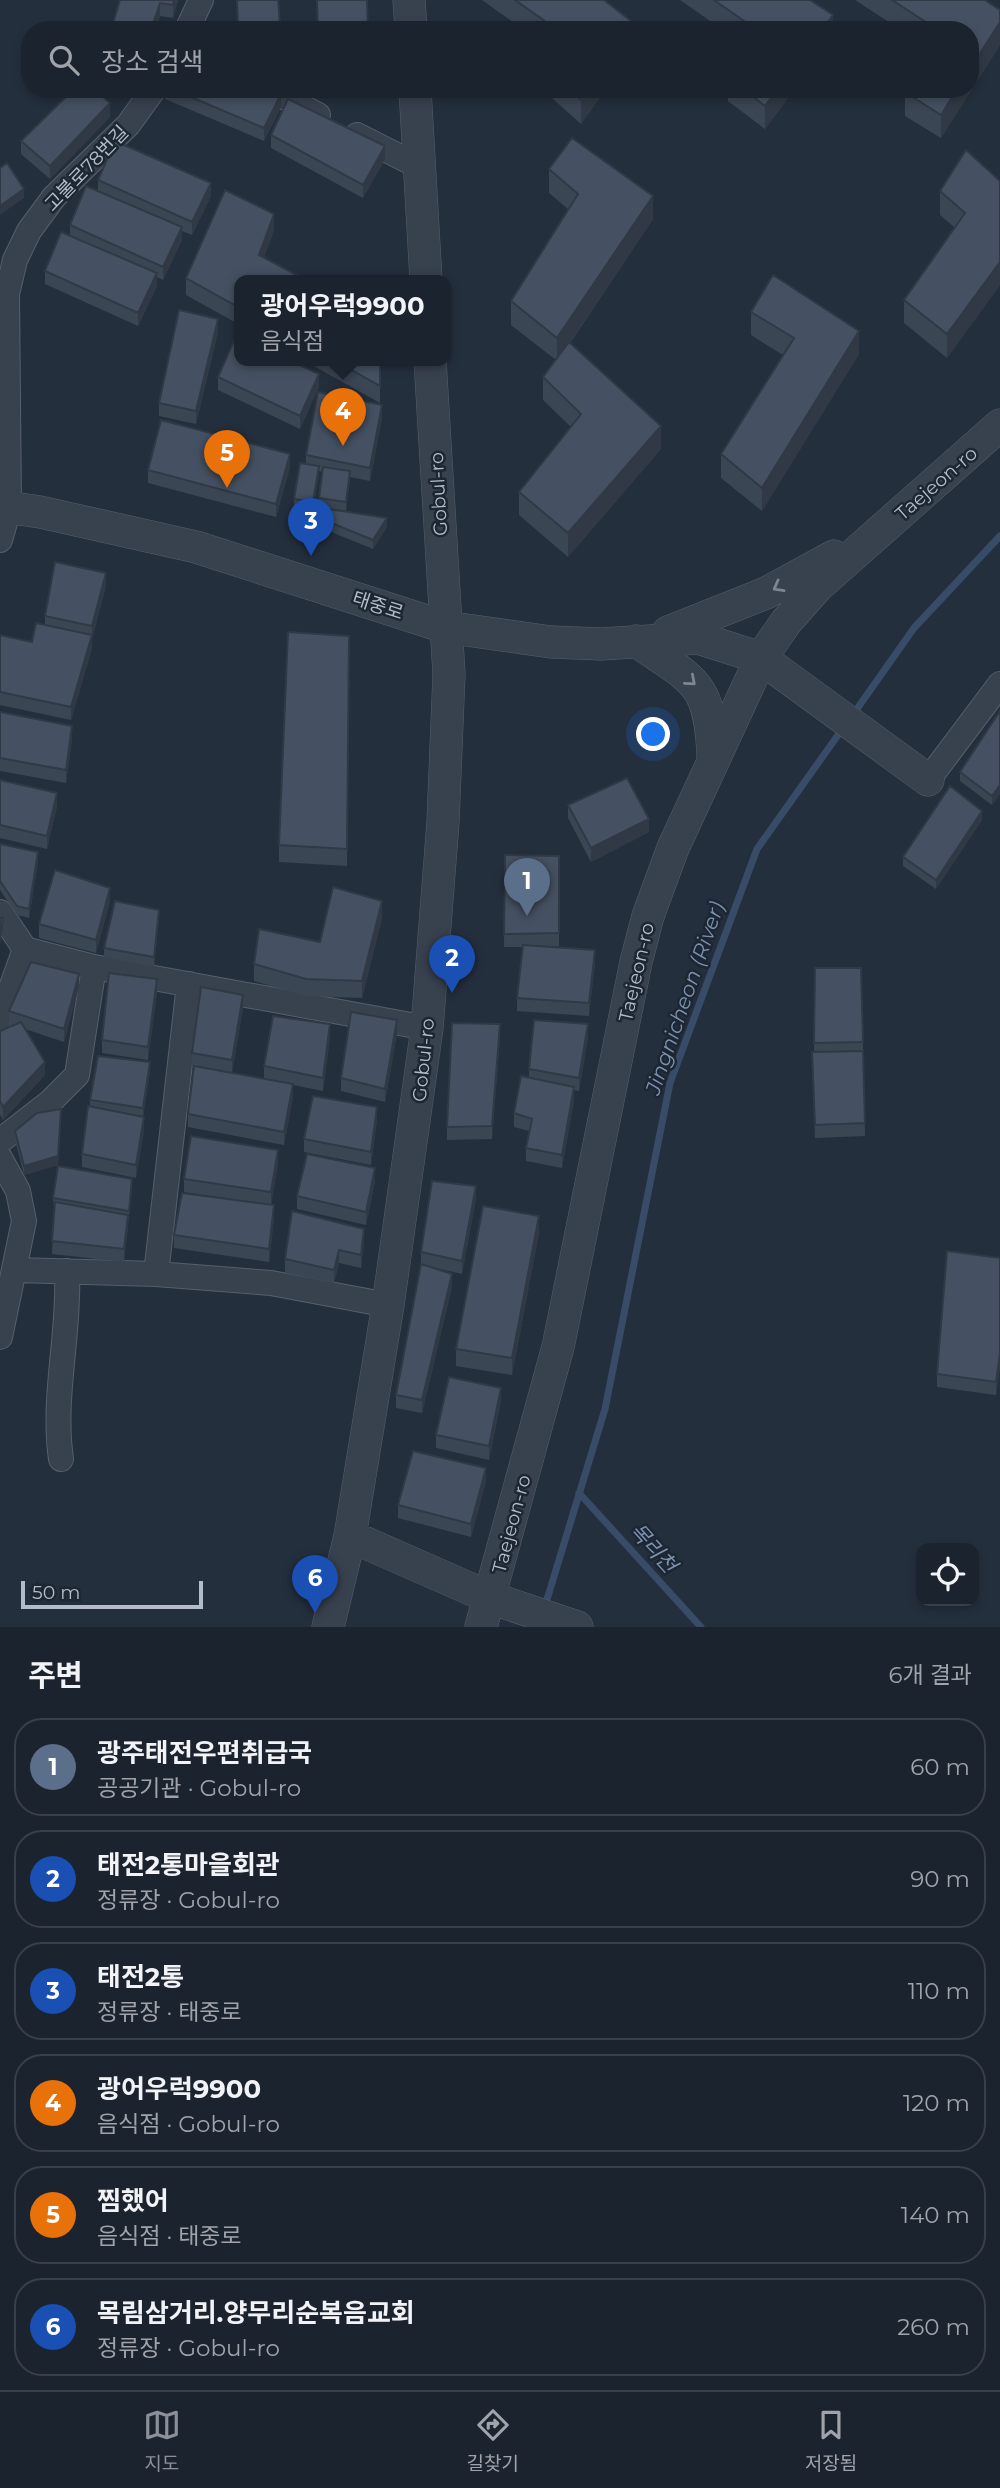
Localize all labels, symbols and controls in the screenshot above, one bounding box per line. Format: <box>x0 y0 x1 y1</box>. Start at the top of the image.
search box <box>21 21 979 98</box>
icon: search <box>45 41 83 79</box>
text: 장소 검색 <box>101 46 204 78</box>
street label: 고불로78번길 <box>40 121 133 216</box>
popup <box>234 275 451 366</box>
text: 광어우럭9900 <box>260 290 425 322</box>
text: 음식점 <box>260 327 324 355</box>
pin: 4 <box>320 388 366 446</box>
pin: 5 <box>204 430 250 488</box>
street label: Taejeon-ro <box>891 442 982 525</box>
street label: Gobul-ro <box>425 451 452 536</box>
pin: 3 <box>288 498 334 556</box>
one-way arrow <box>773 579 785 592</box>
street label: 태중로 <box>349 586 406 625</box>
one-way arrow <box>683 673 696 686</box>
your location <box>636 717 670 751</box>
pin: 1 <box>504 858 550 916</box>
water label: Jingnicheon (River) <box>639 898 729 1099</box>
street label: Taejeon-ro <box>614 920 659 1024</box>
pin: 2 <box>429 935 475 993</box>
street label: Gobul-ro <box>408 1017 439 1103</box>
street label: Taejeon-ro <box>487 1472 536 1576</box>
water label: 목리천 <box>625 1518 684 1580</box>
map controls <box>916 1543 979 1606</box>
button: locate <box>916 1543 979 1606</box>
pin: 6 <box>292 1555 338 1613</box>
scale bar <box>21 1578 203 1610</box>
text: 50 m <box>32 1581 80 1604</box>
text: 주변 <box>28 1657 83 1694</box>
text: 6개 결과 <box>888 1661 972 1689</box>
text: 광주태전우편취급국 <box>97 1737 312 1769</box>
text: 1 <box>48 1753 58 1781</box>
text: 60 m <box>910 1753 970 1781</box>
text: 공공기관 · Gobul-ro <box>97 1774 301 1802</box>
text: 태전2통마을회관 <box>97 1849 280 1881</box>
text: 2 <box>46 1865 60 1893</box>
text: 90 m <box>910 1865 970 1893</box>
text: 정류장 · Gobul-ro <box>97 1886 280 1914</box>
text: 태전2통 <box>97 1961 184 1993</box>
text: 3 <box>46 1977 60 2005</box>
text: 110 m <box>908 1977 970 2005</box>
text: 정류장 · 태중로 <box>97 1998 242 2026</box>
text: 광어우럭9900 <box>97 2073 261 2105</box>
text: 4 <box>45 2089 61 2117</box>
text: 120 m <box>903 2089 970 2117</box>
text: 음식점 · Gobul-ro <box>97 2110 280 2138</box>
text: 찜했어 <box>97 2185 169 2217</box>
text: 5 <box>46 2201 60 2229</box>
text: 140 m <box>901 2201 970 2229</box>
text: 음식점 · 태중로 <box>97 2222 242 2250</box>
text: 목림삼거리.양무리순복음교회 <box>97 2297 415 2329</box>
text: 6 <box>46 2313 60 2341</box>
text: 260 m <box>897 2313 970 2341</box>
text: 정류장 · Gobul-ro <box>97 2334 280 2362</box>
tab: 지도 <box>143 2406 181 2475</box>
tab: 길찾기 <box>467 2406 519 2475</box>
tab: 저장됨 <box>805 2406 857 2475</box>

